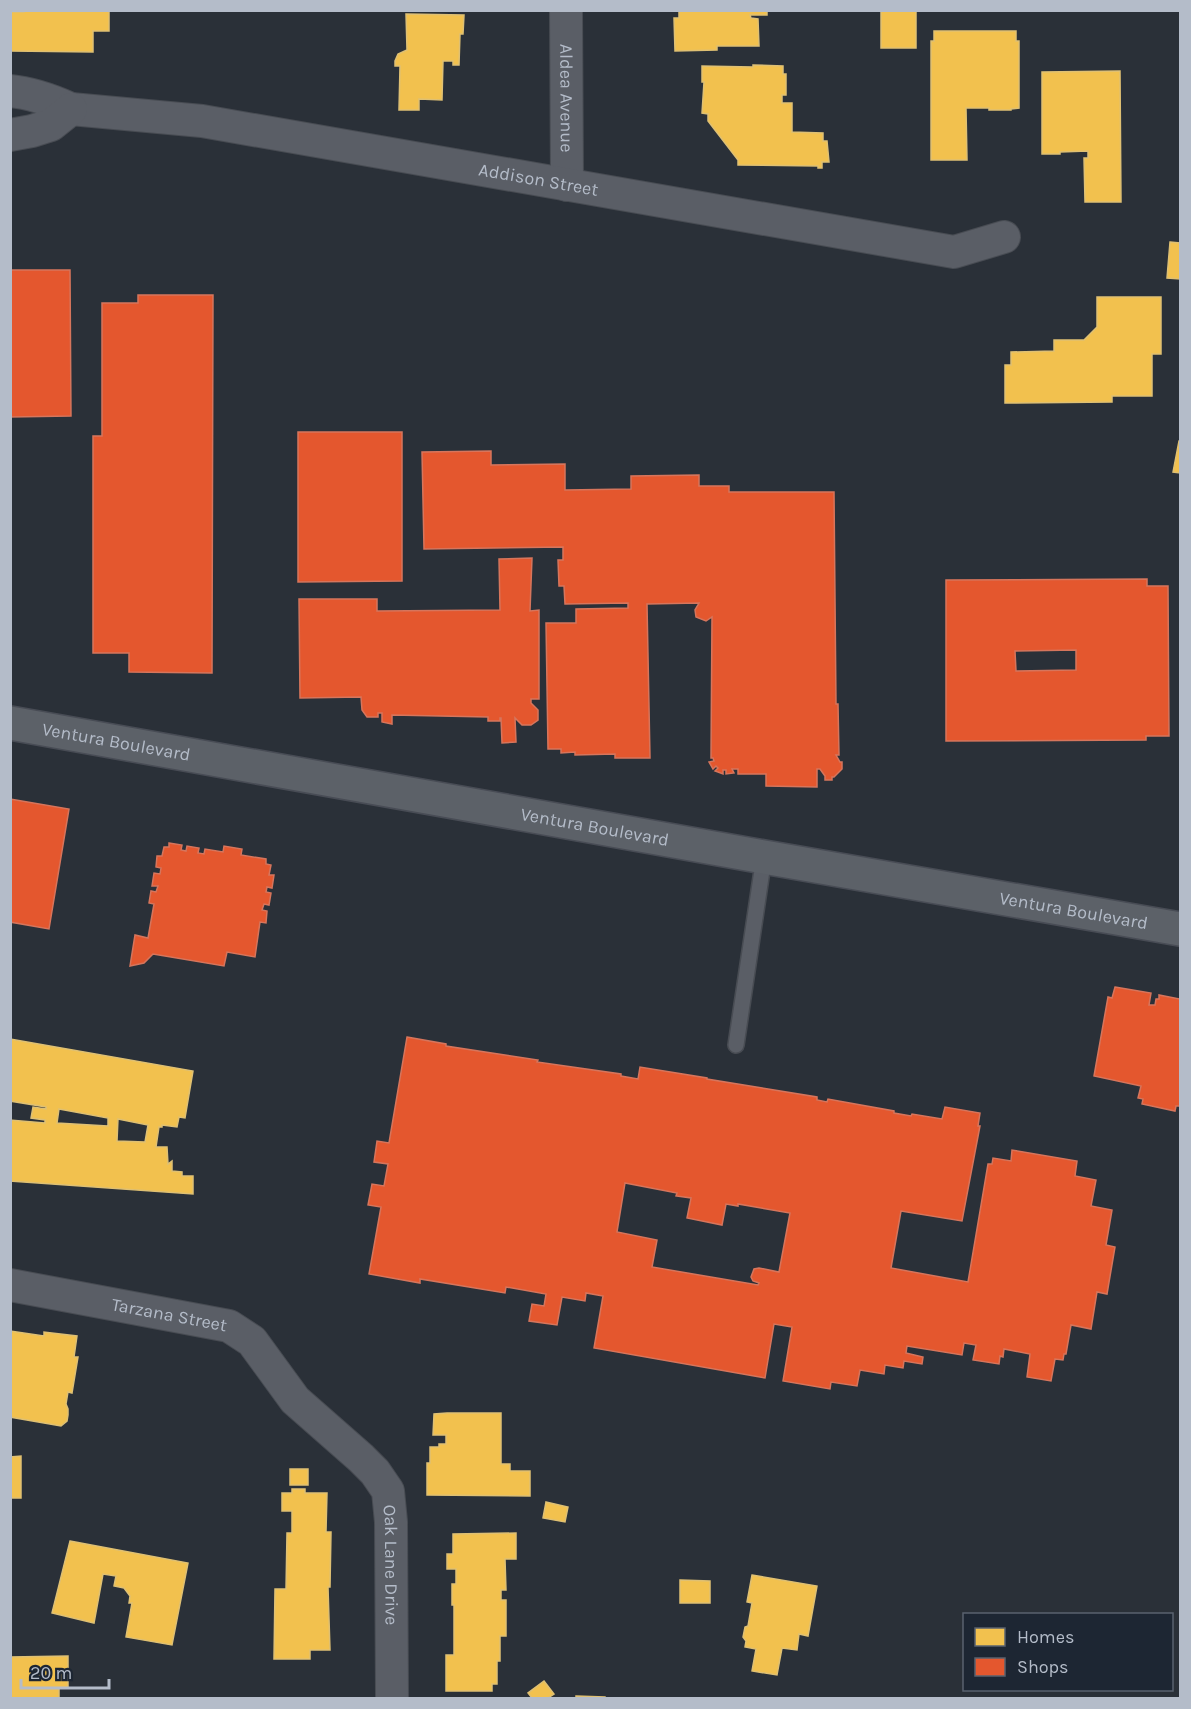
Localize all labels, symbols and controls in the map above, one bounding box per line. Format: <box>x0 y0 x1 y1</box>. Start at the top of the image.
street label: Aldea Avenue <box>555 44 578 152</box>
street label: Addison Street <box>477 158 600 201</box>
street label: Ventura Boulevard <box>40 718 192 766</box>
street label: Ventura Boulevard <box>519 803 671 851</box>
street label: Ventura Boulevard <box>998 887 1150 934</box>
street label: Tarzana Street <box>110 1293 229 1336</box>
street label: Oak Lane Drive <box>378 1504 403 1625</box>
legend <box>963 1613 1173 1691</box>
text: Homes <box>1017 1626 1074 1648</box>
scale bar <box>21 1652 110 1690</box>
text: Shops <box>1017 1656 1069 1678</box>
text: 20 m <box>30 1662 72 1684</box>

